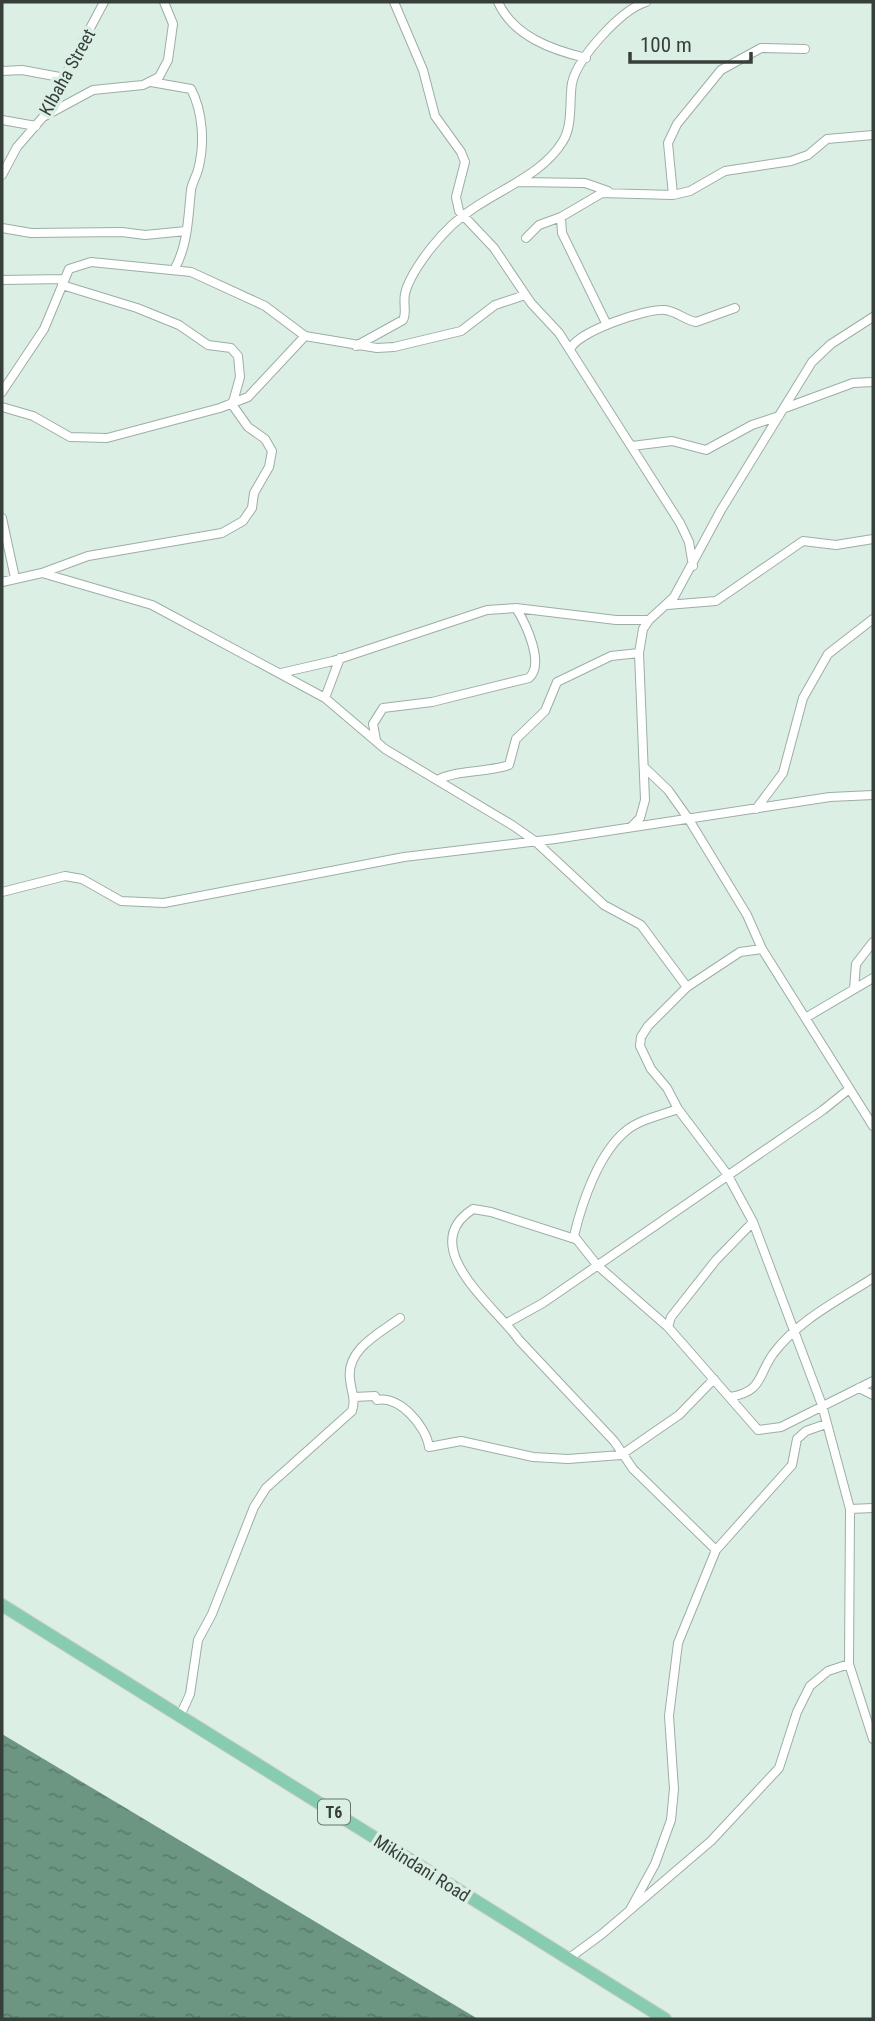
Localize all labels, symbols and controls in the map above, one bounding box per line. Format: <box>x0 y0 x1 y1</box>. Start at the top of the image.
scale bar <box>630 21 751 65</box>
street label: KIbaha Street <box>35 25 99 119</box>
text: 100 m <box>640 33 692 57</box>
road number: T6 <box>318 1800 350 1824</box>
street label: Mikindani Road <box>370 1830 474 1906</box>

